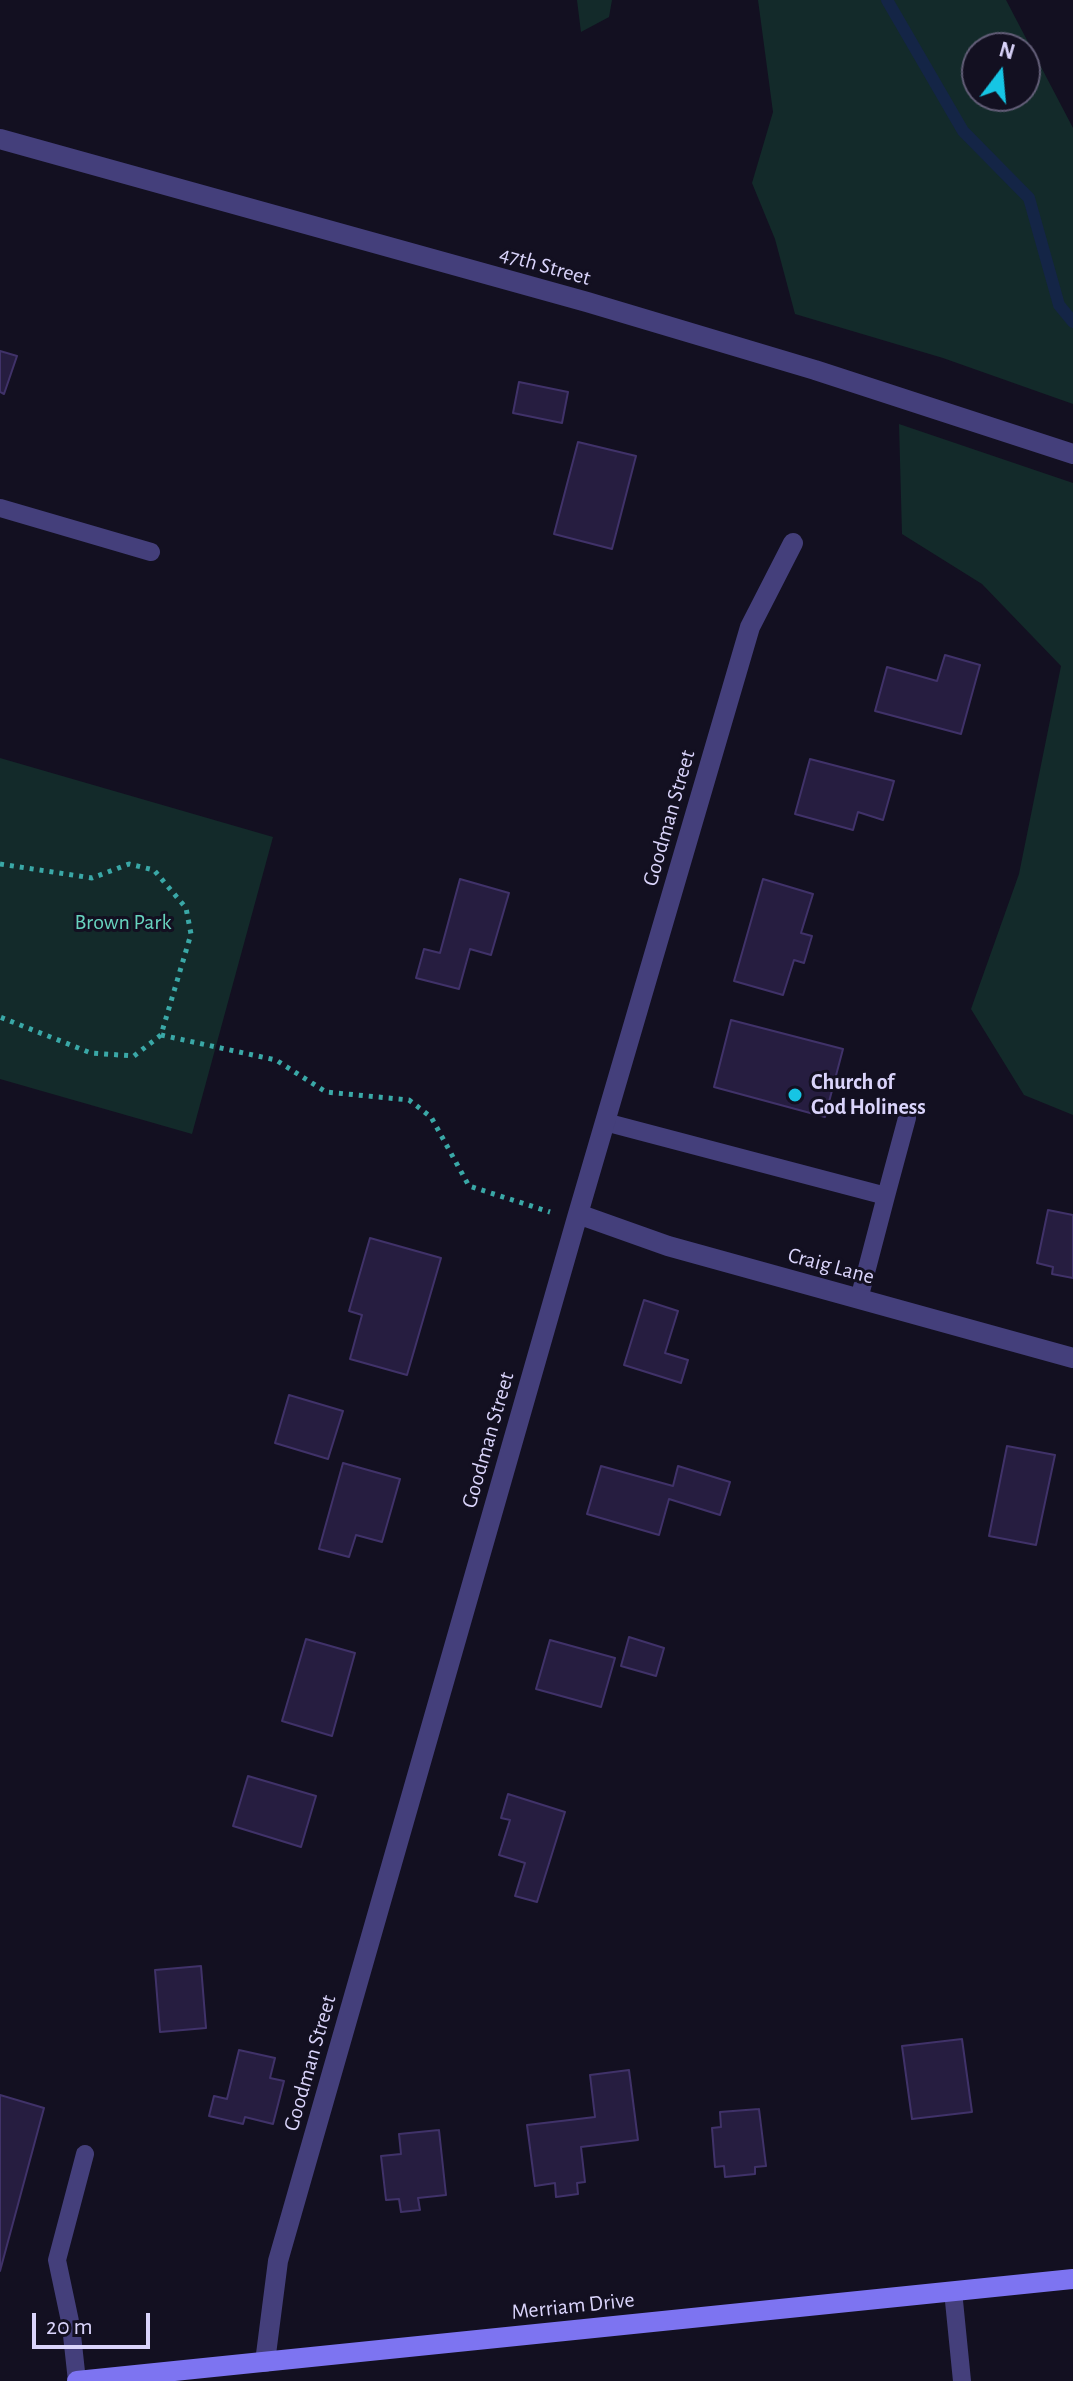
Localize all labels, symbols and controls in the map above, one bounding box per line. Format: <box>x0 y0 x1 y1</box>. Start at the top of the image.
north arrow <box>961 32 1041 112</box>
text: N <box>997 38 1017 64</box>
street label: 47th Street <box>496 240 594 292</box>
street label: Goodman Street <box>637 747 701 889</box>
park label: Brown Park <box>75 909 171 935</box>
place label: Church of God Holiness <box>811 1069 926 1120</box>
marker: Church of God Holiness <box>786 1086 804 1104</box>
street label: Craig Lane <box>785 1242 877 1290</box>
street label: Goodman Street <box>456 1369 520 1511</box>
street label: Goodman Street <box>278 1992 342 2134</box>
street label: Merriam Drive <box>510 2286 636 2326</box>
scale bar <box>36 2297 154 2347</box>
text: 20 m <box>46 2315 93 2339</box>

